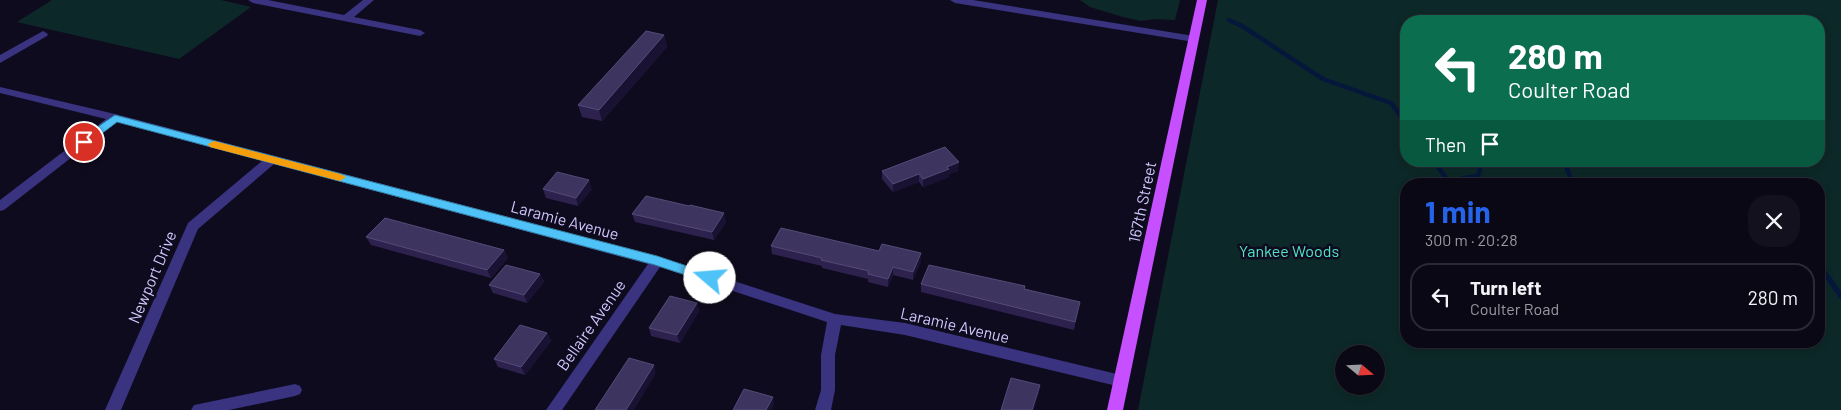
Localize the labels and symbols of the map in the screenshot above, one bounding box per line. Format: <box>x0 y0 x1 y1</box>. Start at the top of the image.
pin <box>63 121 105 163</box>
street label: 167th Street <box>1124 159 1159 244</box>
street label: Laramie Avenue <box>509 196 621 243</box>
street label: Newport Drive <box>123 228 180 326</box>
park label: Yankee Woods <box>1239 241 1339 260</box>
position arrow <box>683 251 735 303</box>
street label: Bellaire Avenue <box>552 276 629 374</box>
street label: Laramie Avenue <box>899 303 1011 346</box>
north arrow <box>1335 345 1385 395</box>

